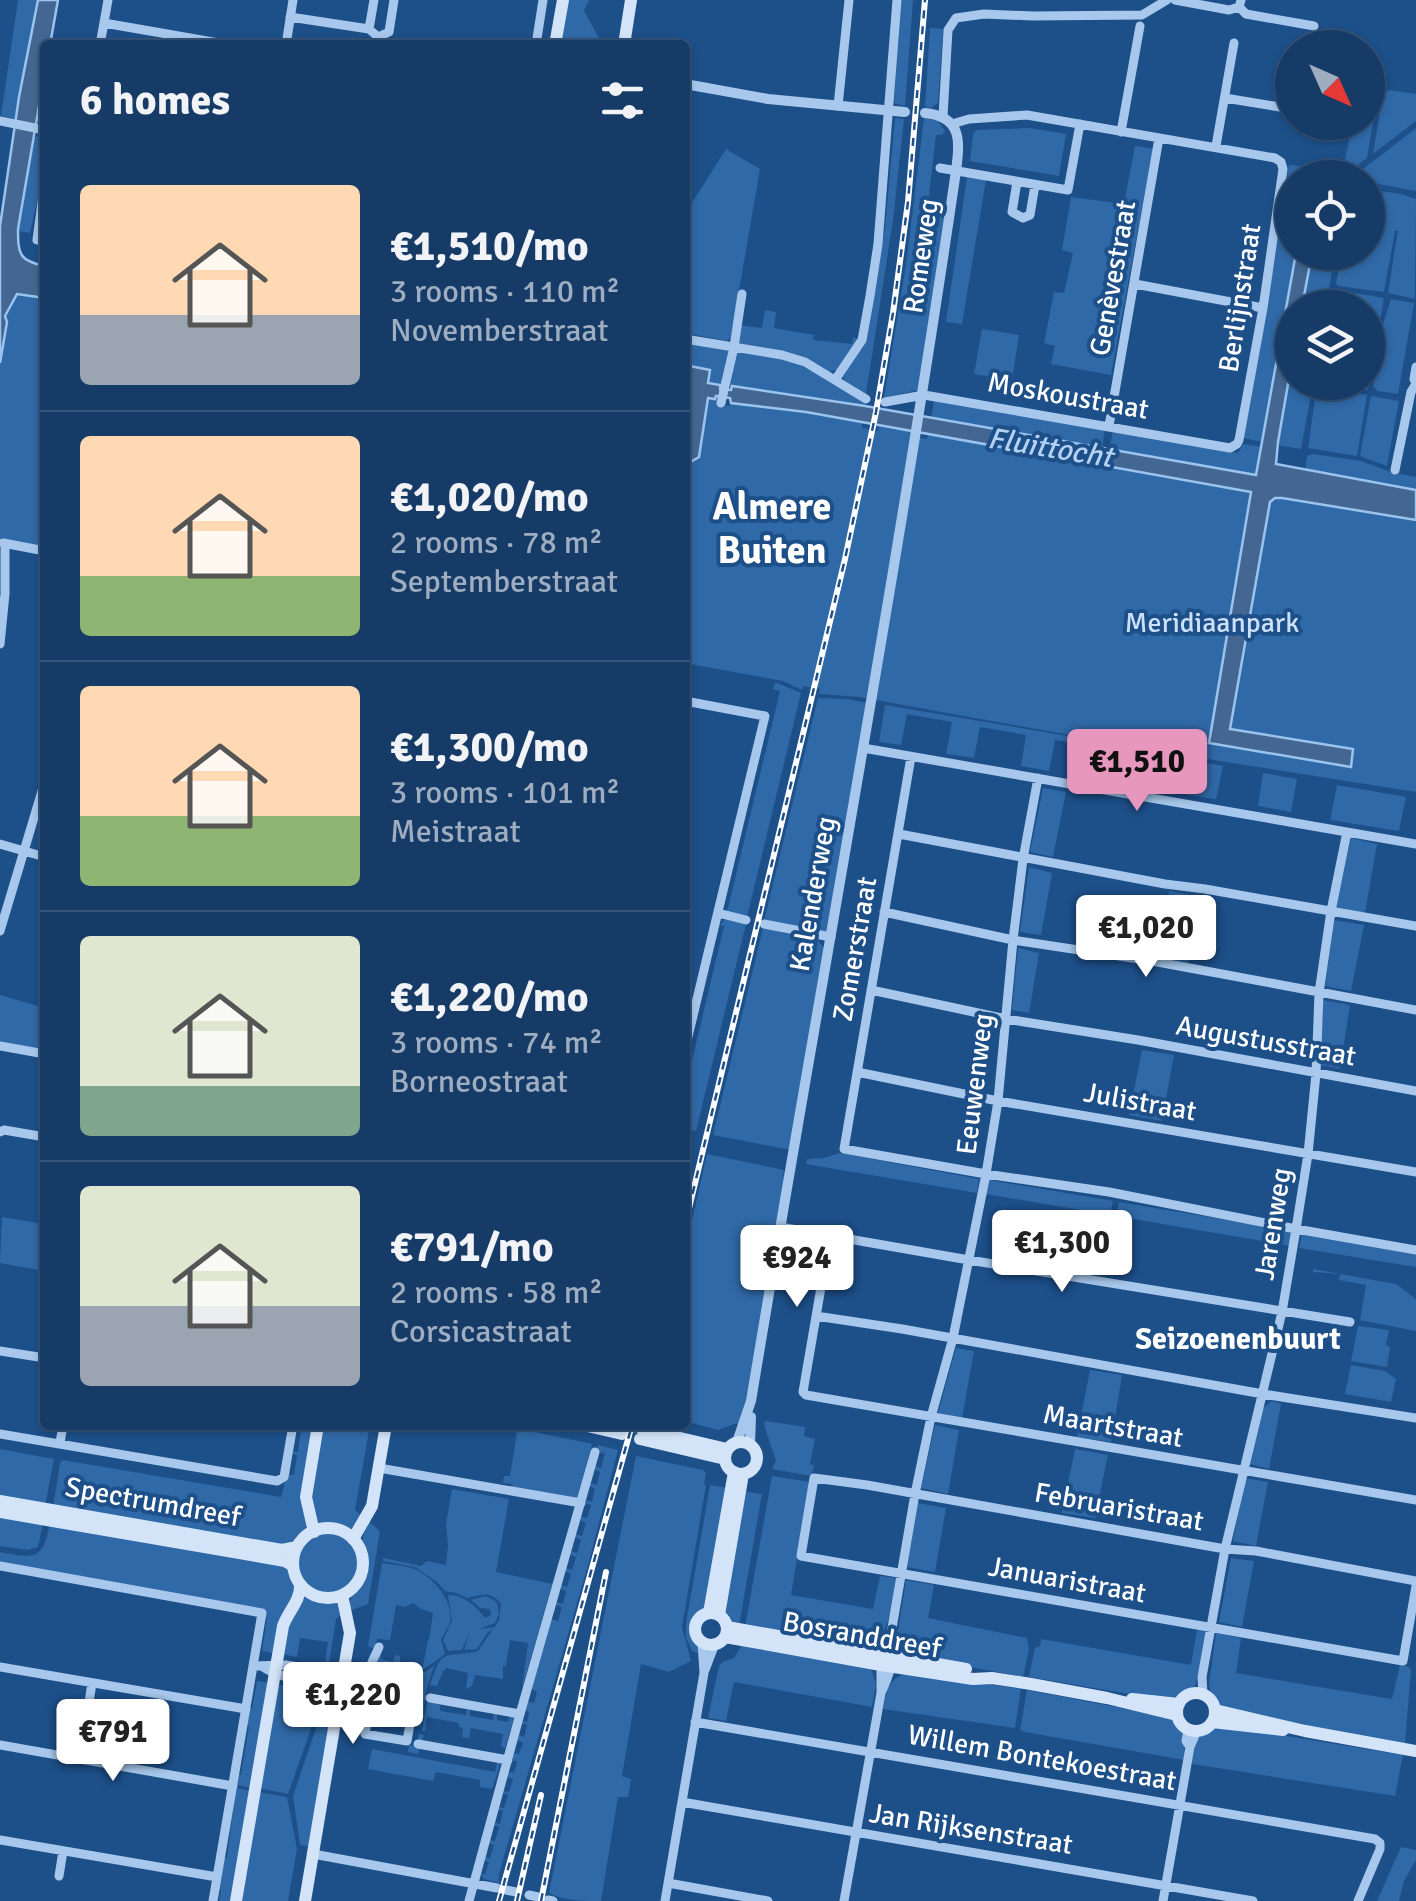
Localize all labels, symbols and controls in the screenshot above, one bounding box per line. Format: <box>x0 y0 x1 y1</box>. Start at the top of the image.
north arrow <box>1275 30 1385 140</box>
map controls <box>1275 30 1385 400</box>
icon: filters <box>595 73 650 128</box>
text: 6 homes <box>80 75 230 126</box>
button: locate <box>1275 160 1385 270</box>
street label: Romeweg <box>896 196 946 316</box>
street label: Genèvestraat <box>1083 197 1143 358</box>
text: €1,510/mo <box>390 221 589 272</box>
street label: Berlijnstraat <box>1211 221 1269 375</box>
icon: home <box>160 225 280 345</box>
text: 3 rooms · 110 m² <box>390 272 620 311</box>
button: layers <box>1275 290 1385 400</box>
text: Novemberstraat <box>390 311 608 350</box>
street label: Moskoustraat <box>985 365 1151 427</box>
water label: Fluittocht <box>985 420 1118 477</box>
text: €1,020/mo <box>390 472 589 523</box>
icon: home <box>160 476 280 596</box>
district label: Almere Buiten <box>713 483 831 574</box>
text: 2 rooms · 78 m² <box>390 523 603 562</box>
text: Septemberstraat <box>390 562 618 601</box>
park label: Meridiaanpark <box>1125 606 1299 640</box>
text: €1,300/mo <box>390 722 589 773</box>
icon: home <box>160 726 280 846</box>
pin: €1,510 <box>1056 729 1218 814</box>
text: €1,510 <box>1089 742 1185 781</box>
text: 3 rooms · 101 m² <box>390 773 620 812</box>
text: Meistraat <box>390 812 521 851</box>
street label: Kalenderweg <box>783 814 843 974</box>
street label: Zomerstraat <box>826 874 884 1024</box>
pin: €1,020 <box>1065 895 1227 980</box>
text: €1,020 <box>1098 908 1194 947</box>
text: €1,220/mo <box>390 972 589 1023</box>
icon: home <box>160 976 280 1096</box>
street label: Augustusstraat <box>1173 1008 1359 1074</box>
street label: Eeuwenweg <box>949 1011 1001 1157</box>
text: 3 rooms · 74 m² <box>390 1023 603 1062</box>
text: Borneostraat <box>390 1062 568 1101</box>
street label: Julistraat <box>1081 1075 1199 1129</box>
street label: Jarenweg <box>1247 1165 1299 1283</box>
pin: €1,300 <box>981 1210 1143 1295</box>
text: €791/mo <box>390 1222 554 1273</box>
text: €1,300 <box>1014 1223 1110 1262</box>
pin: €924 <box>738 1225 856 1310</box>
icon: home <box>160 1226 280 1346</box>
text: €924 <box>762 1238 832 1277</box>
text: 2 rooms · 58 m² <box>390 1273 603 1312</box>
text: Corsicastraat <box>390 1312 572 1351</box>
district label: Seizoenenbuurt <box>1135 1321 1341 1358</box>
street label: Maartstraat <box>1040 1397 1186 1455</box>
street label: Spectrumdreef <box>63 1470 245 1534</box>
street label: Februaristraat <box>1032 1475 1206 1539</box>
street label: Januaristraat <box>986 1549 1149 1611</box>
street label: Bosranddreef <box>780 1604 945 1666</box>
pin: €1,220 <box>272 1662 434 1747</box>
text: €1,220 <box>305 1675 401 1714</box>
pin: €791 <box>54 1699 172 1784</box>
text: €791 <box>78 1712 148 1751</box>
street label: Willem Bontekoestraat <box>905 1718 1179 1798</box>
street label: Jan Rijksenstraat <box>867 1796 1075 1862</box>

